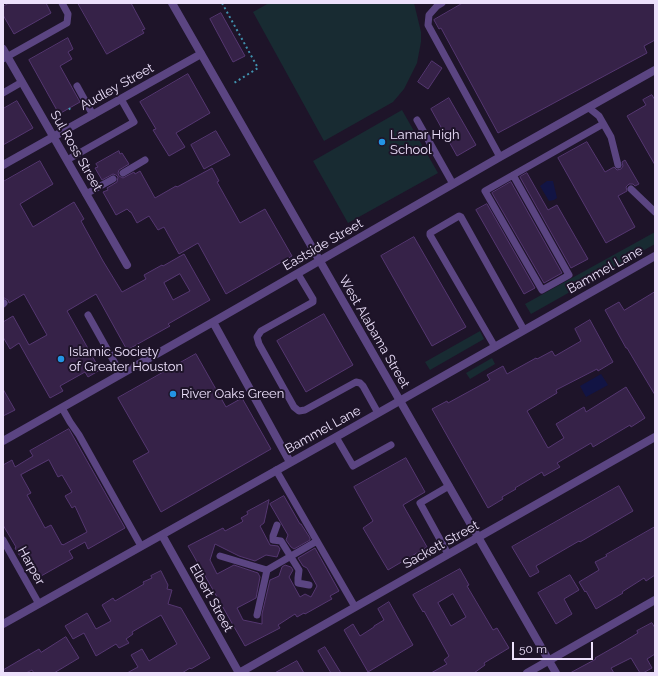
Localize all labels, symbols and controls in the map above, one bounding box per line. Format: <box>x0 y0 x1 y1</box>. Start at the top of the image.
street label: Audley Street <box>77 60 157 114</box>
street label: Sul Ross Street <box>47 108 105 194</box>
place label: Lamar High School <box>390 127 460 158</box>
marker: Lamar High School <box>377 137 387 147</box>
street label: Eastside Street <box>280 216 366 274</box>
street label: Bammel Lane <box>564 243 646 297</box>
street label: West Alabama Street <box>335 273 413 391</box>
place label: Islamic Society of Greater Houston <box>69 344 183 375</box>
marker: Islamic Society of Greater Houston <box>56 354 66 364</box>
place label: River Oaks Green <box>181 386 284 402</box>
marker: River Oaks Green <box>168 389 178 399</box>
street label: Bammel Lane <box>282 403 364 457</box>
street label: Sackett Street <box>400 518 482 572</box>
street label: Harper <box>14 544 48 588</box>
street label: Elbert Street <box>186 561 236 635</box>
scale bar <box>514 634 595 660</box>
text: 50 m <box>519 642 547 656</box>

